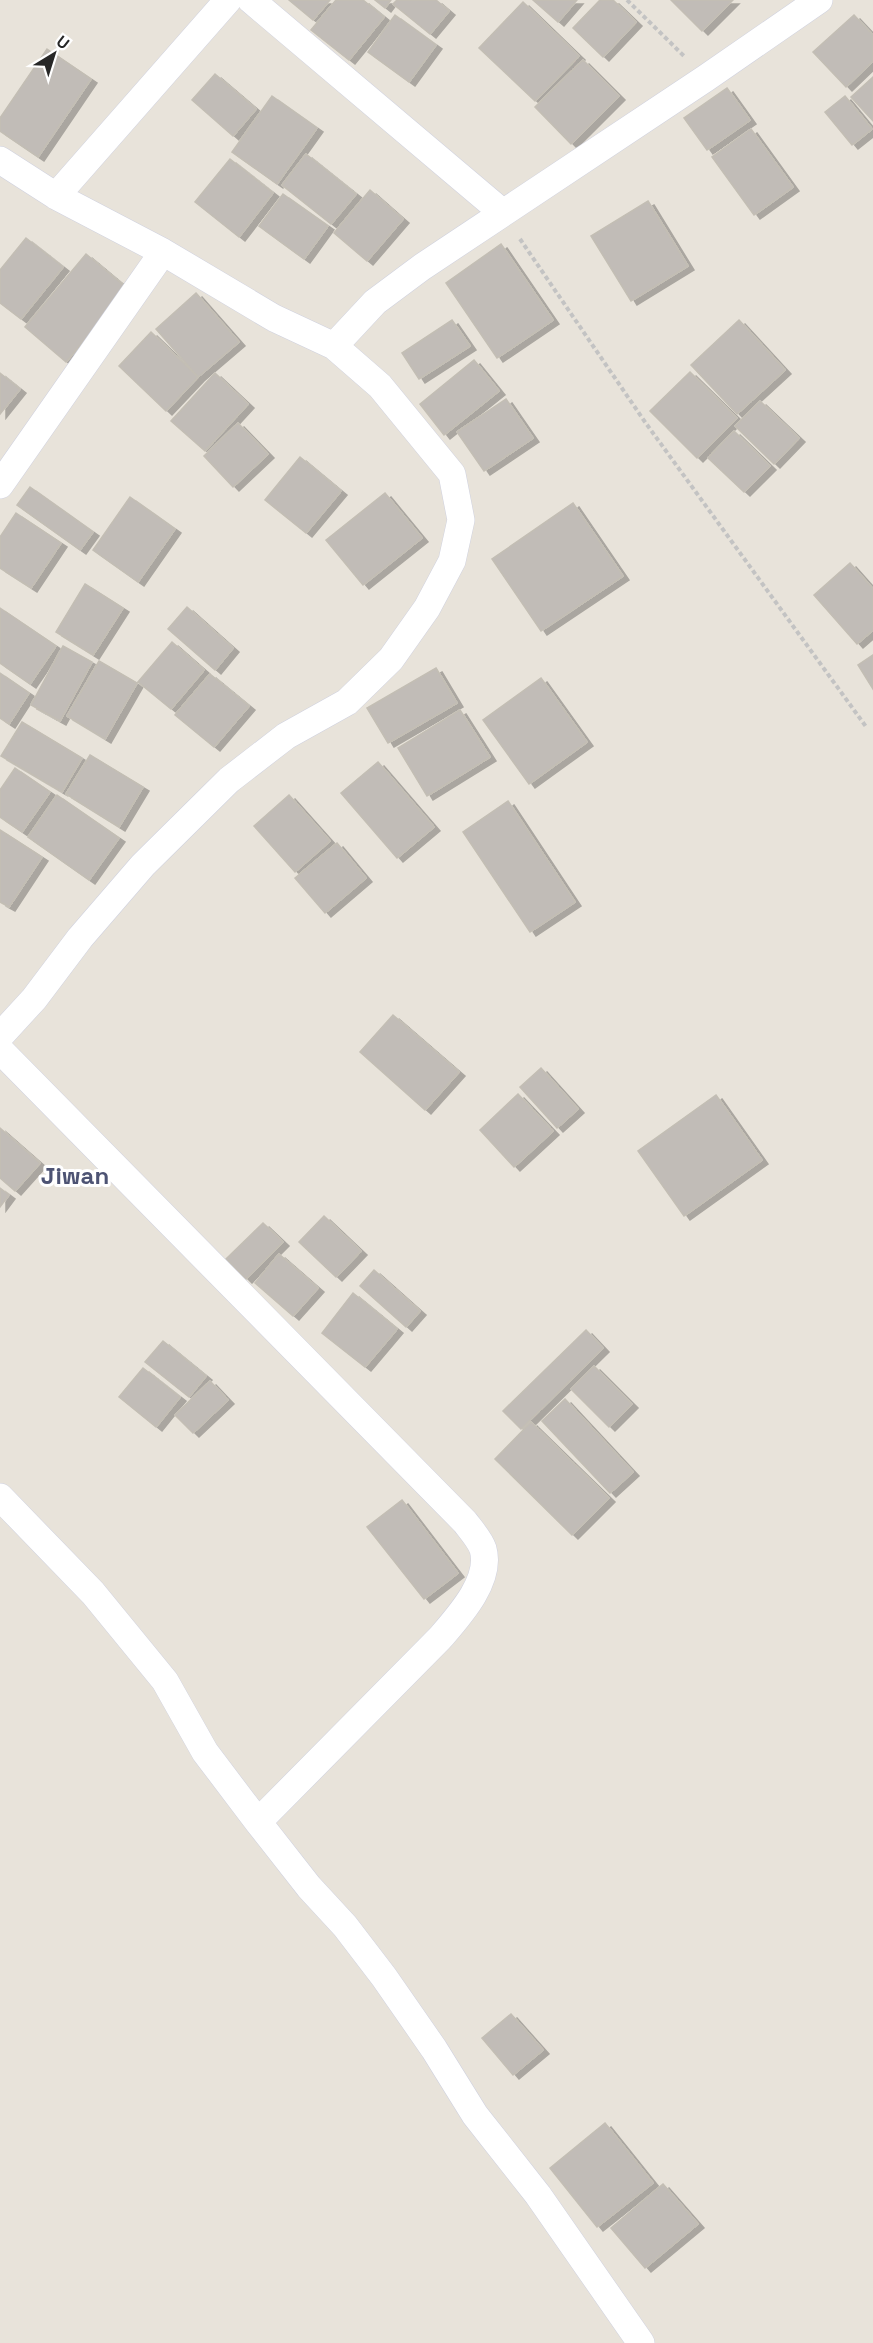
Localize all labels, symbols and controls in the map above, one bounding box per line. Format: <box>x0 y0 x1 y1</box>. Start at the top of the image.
north arrow <box>24 24 84 84</box>
text: U <box>52 31 74 54</box>
district label: Jiwan <box>41 1160 109 1191</box>

